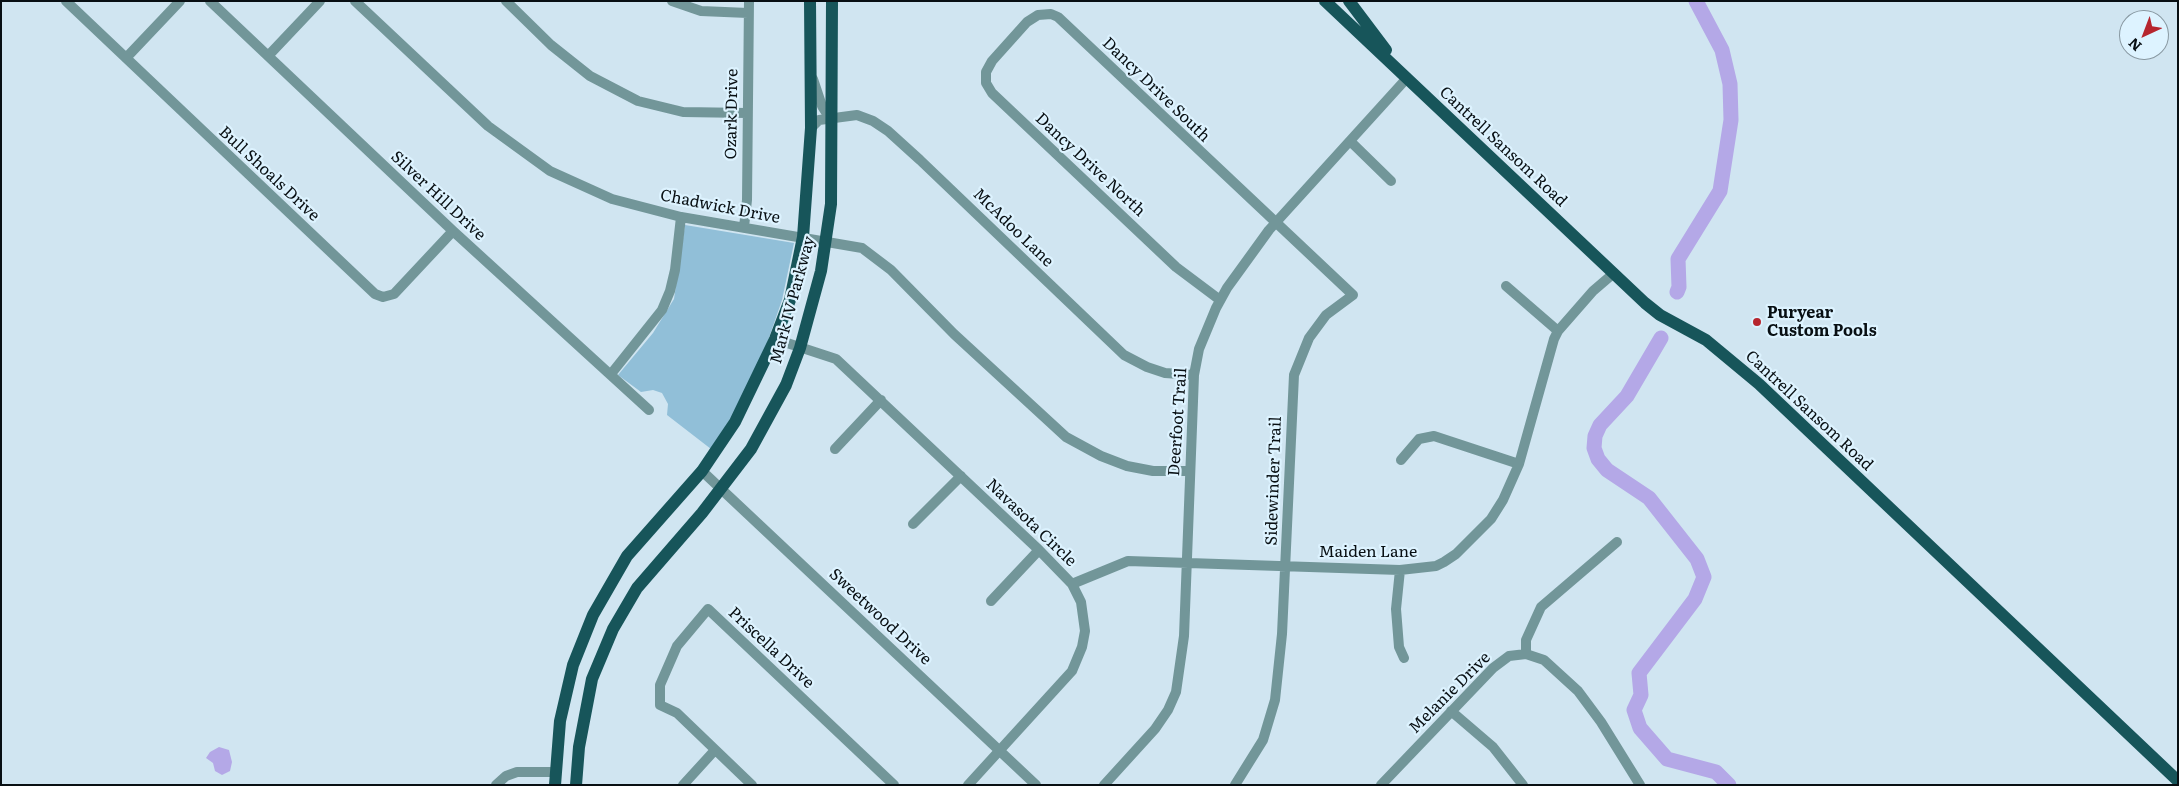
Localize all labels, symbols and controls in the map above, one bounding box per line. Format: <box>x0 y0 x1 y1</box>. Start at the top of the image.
north arrow <box>2119 10 2169 60</box>
street label: Dancy Drive South <box>1098 34 1214 146</box>
text: N <box>2123 34 2146 57</box>
street label: Ozark Drive <box>722 69 742 159</box>
street label: Cantrell Sansom Road <box>1435 83 1571 211</box>
street label: Dancy Drive North <box>1031 109 1149 221</box>
street label: Bull Shoals Drive <box>215 122 323 226</box>
street label: Silver Hill Drive <box>387 147 489 245</box>
street label: McAdoo Lane <box>969 185 1057 271</box>
street label: Chadwick Drive <box>658 186 782 228</box>
street label: Mark IV Parkway <box>767 234 819 366</box>
place label: Puryear Custom Pools <box>1767 303 1877 341</box>
marker: Puryear Custom Pools <box>1751 316 1763 328</box>
street label: Cantrell Sansom Road <box>1741 347 1877 475</box>
street label: Deerfoot Trail <box>1165 367 1191 477</box>
street label: Sidewinder Trail <box>1262 416 1286 546</box>
street label: Navasota Circle <box>982 475 1080 571</box>
street label: Maiden Lane <box>1319 542 1417 562</box>
street label: Sweetwood Drive <box>825 565 935 669</box>
street label: Priscella Drive <box>724 603 818 693</box>
street label: Melanie Drive <box>1405 648 1495 738</box>

